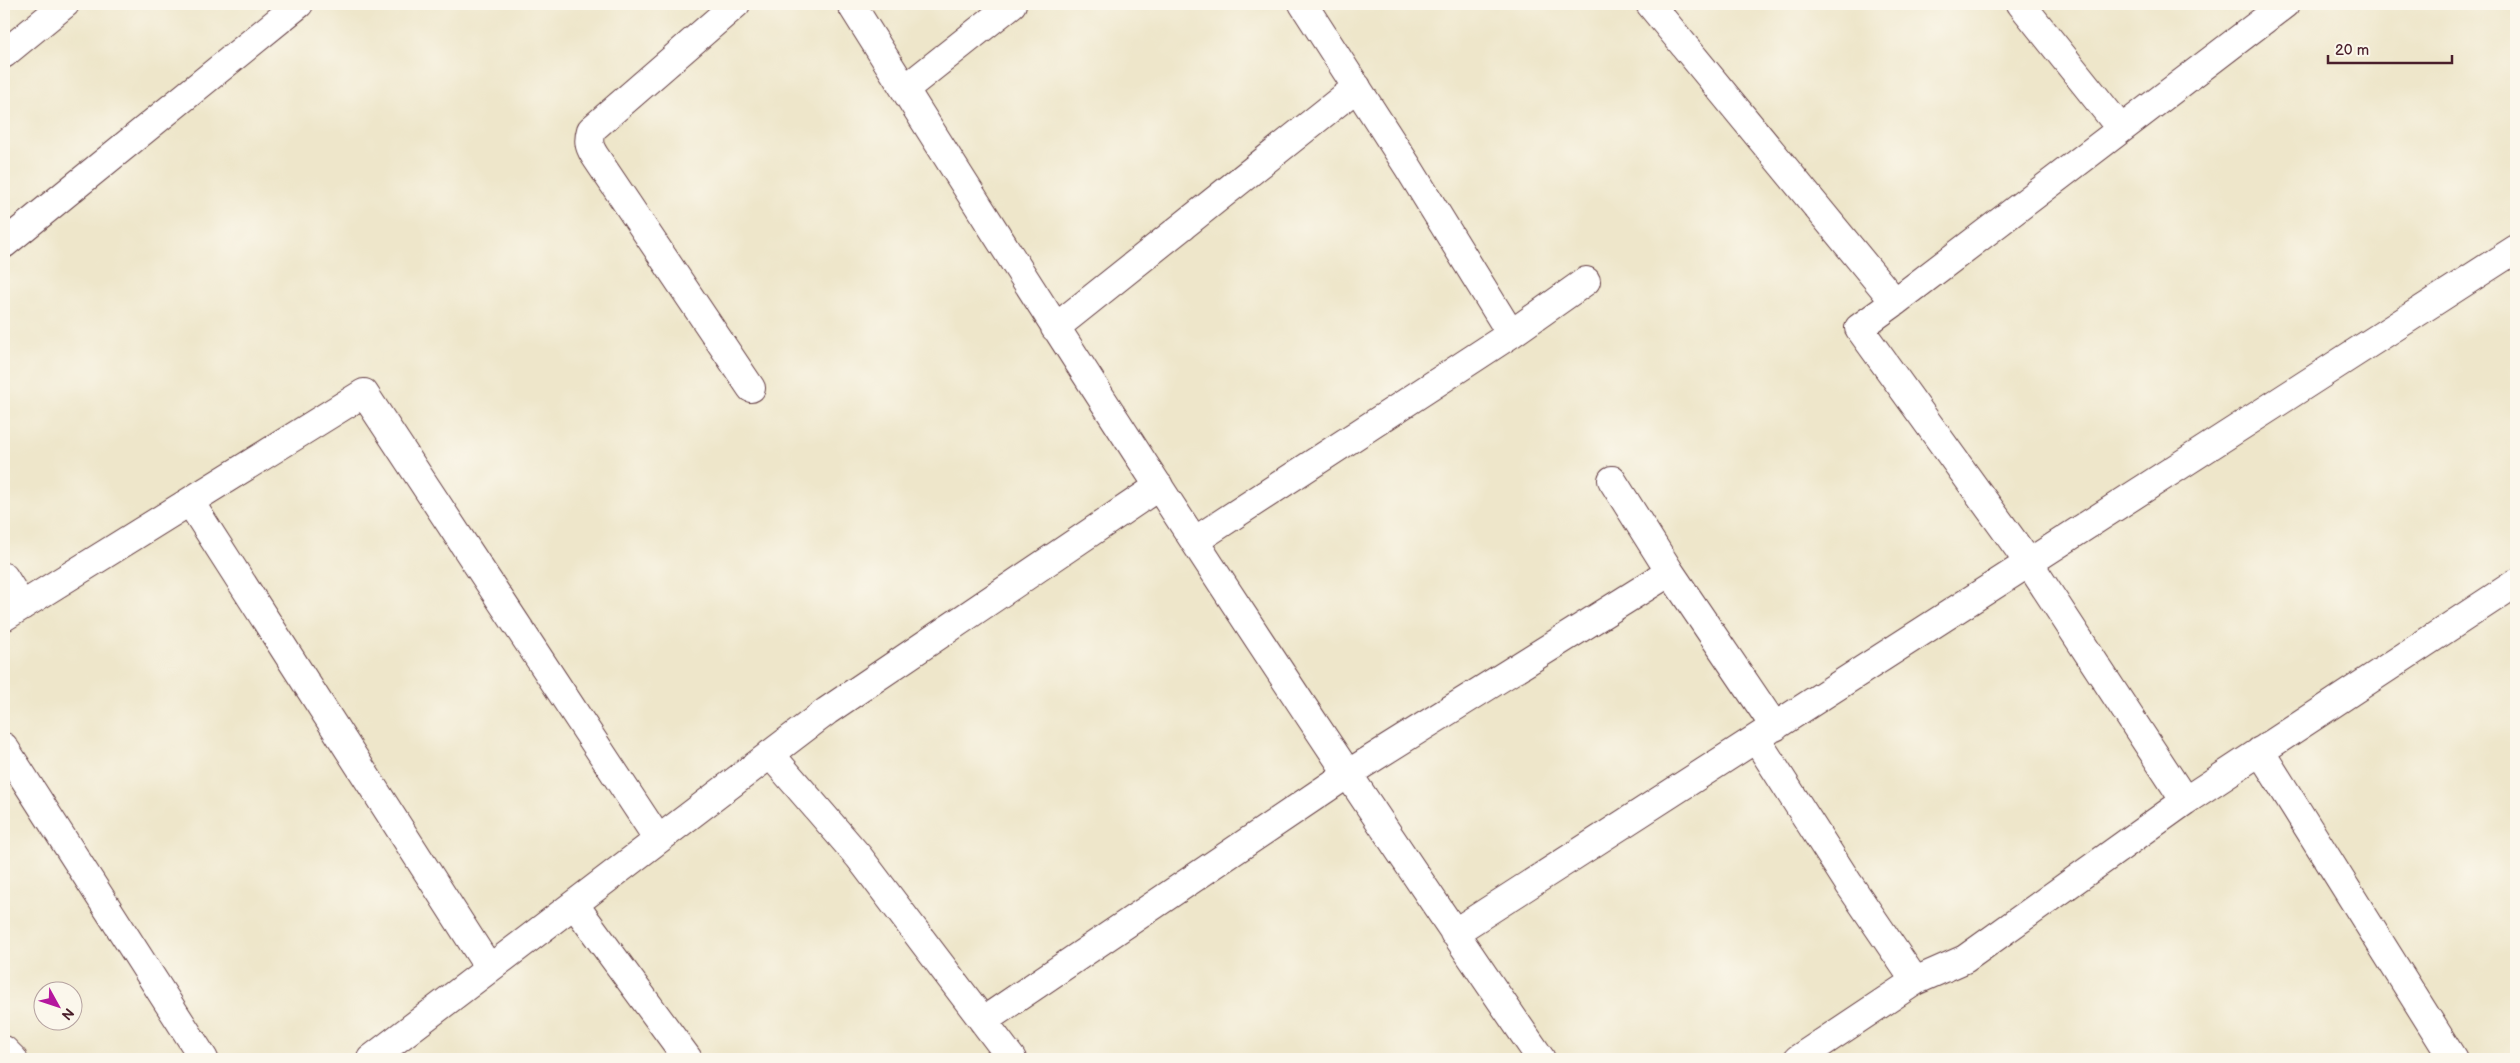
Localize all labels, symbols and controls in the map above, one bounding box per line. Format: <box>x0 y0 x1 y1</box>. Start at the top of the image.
scale bar <box>2328 32 2451 64</box>
text: 20 m <box>2335 41 2369 60</box>
north arrow <box>32 980 82 1030</box>
text: N <box>58 1005 77 1024</box>

